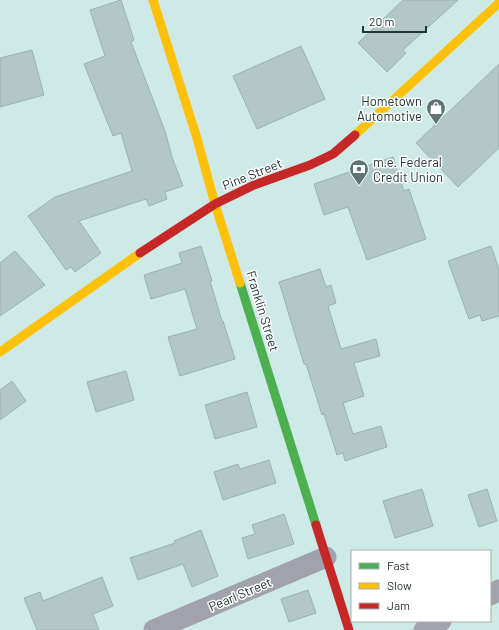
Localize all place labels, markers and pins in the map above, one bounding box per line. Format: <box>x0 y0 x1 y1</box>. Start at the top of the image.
place label: Hometown Automotive <box>357 93 422 124</box>
shop icon: Hometown Automotive <box>425 97 447 125</box>
place label: m.e. Federal Credit Union <box>373 154 443 185</box>
bank icon: m.e. Federal Credit Union <box>348 158 370 186</box>

